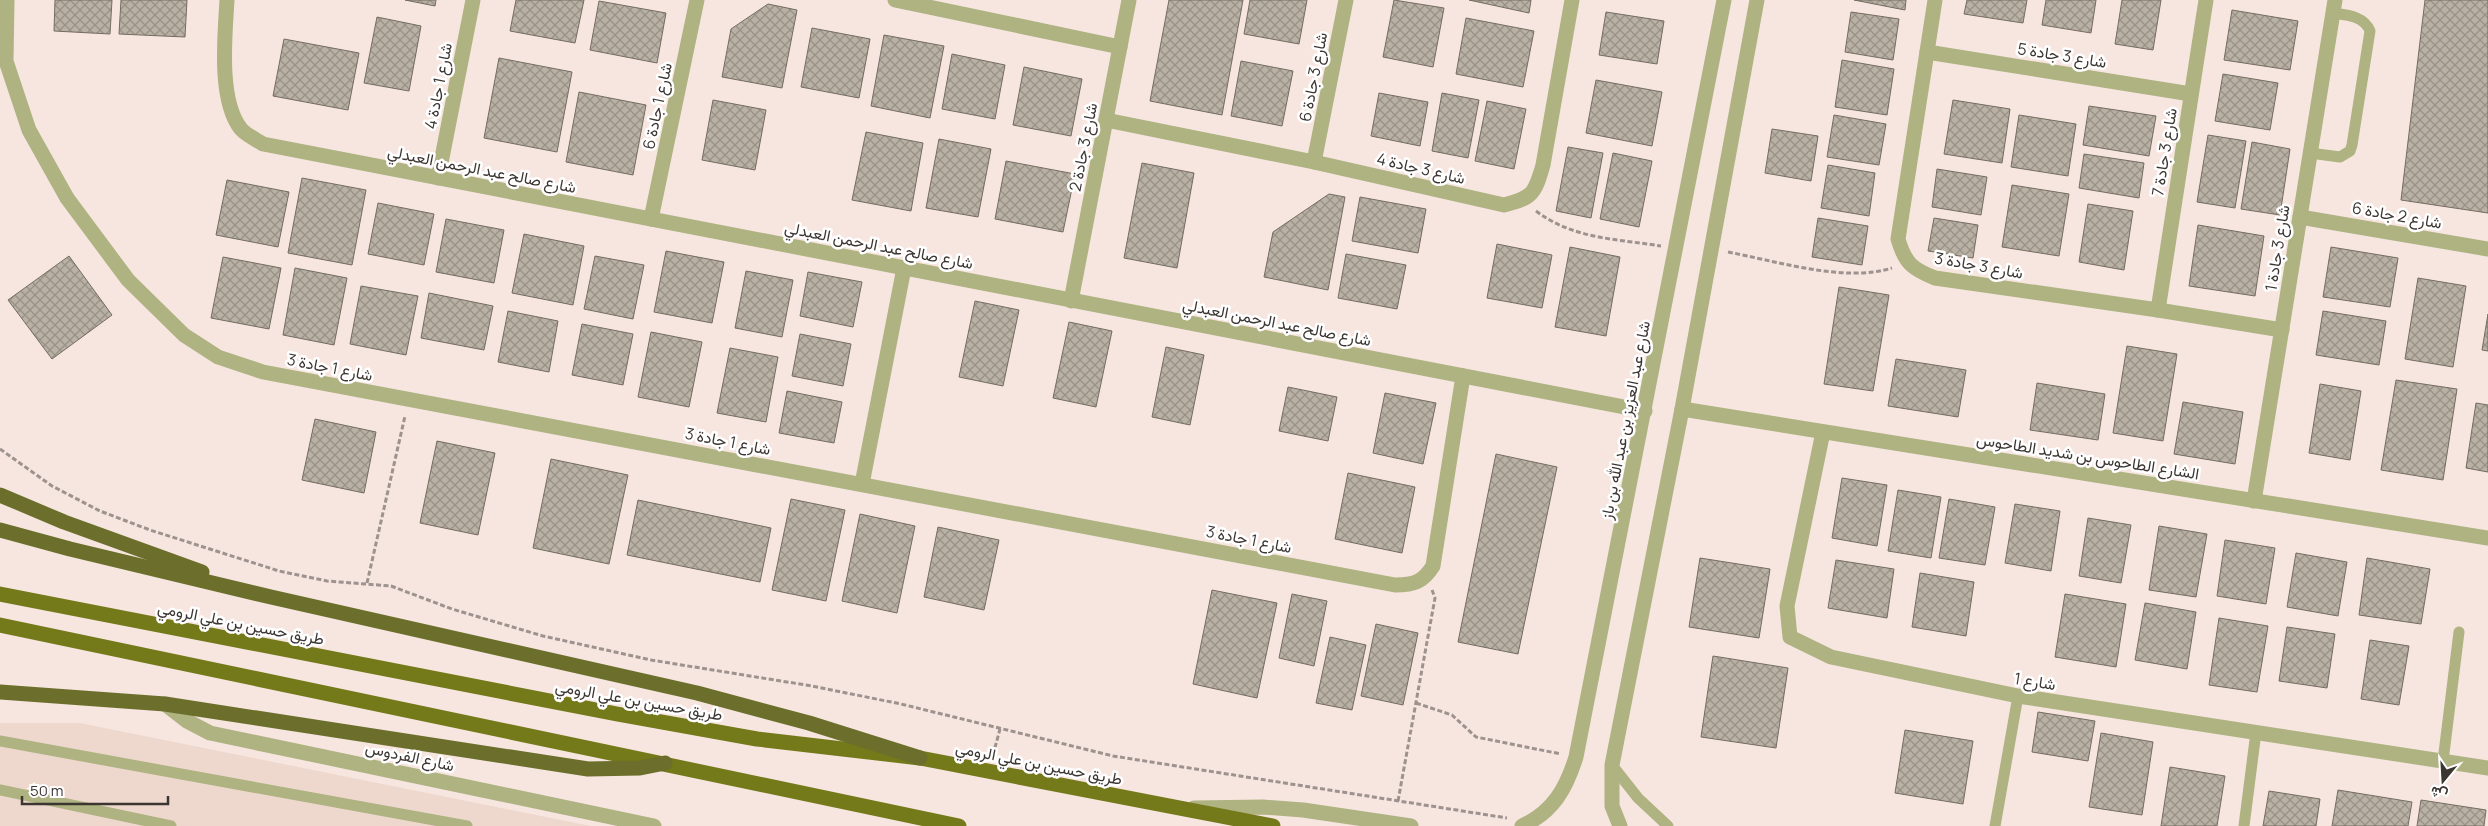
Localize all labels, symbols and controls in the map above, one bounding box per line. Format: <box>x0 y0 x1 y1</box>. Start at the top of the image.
street label: شارع 3 جادة 6 <box>1294 30 1333 124</box>
street label: شارع 3 جادة 5 <box>2016 37 2108 74</box>
street label: شارع 1 جادة 4 <box>419 41 458 131</box>
street label: شارع 1 جادة 6 <box>637 61 678 152</box>
street label: شارع 3 جادة 2 <box>1064 101 1103 193</box>
street label: شارع 3 جادة 7 <box>2146 106 2183 198</box>
street label: شارع صالح عبد الرحمن العبدلي <box>385 140 578 201</box>
street label: شارع 3 جادة 4 <box>1374 147 1467 190</box>
street label: شارع 2 جادة 6 <box>2350 196 2444 235</box>
street label: شارع 3 جادة 1 <box>2259 203 2296 293</box>
street label: شارع صالح عبد الرحمن العبدلي <box>782 216 975 277</box>
street label: شارع 3 جادة 3 <box>1933 246 2025 285</box>
street label: شارع صالح عبد الرحمن العبدلي <box>1180 293 1373 354</box>
street label: شارع عبد العزيز بن عبد الله بن باز <box>1595 319 1656 522</box>
street label: شارع 1 جادة 3 <box>285 348 375 387</box>
street label: شارع 1 جادة 3 <box>683 422 773 461</box>
street label: الشارع الطاحوس بن شديد الطاحوس <box>1975 428 2201 485</box>
street label: شارع 1 جادة 3 <box>1204 520 1294 559</box>
street label: طريق حسين بن علي الرومي <box>155 596 326 653</box>
street label: شارع 1 <box>2013 667 2057 696</box>
street label: طريق حسين بن علي الرومي <box>553 674 724 729</box>
street label: شارع الفردوس <box>363 736 456 777</box>
street label: طريق حسين بن علي الرومي <box>953 736 1124 793</box>
north arrow <box>2418 756 2468 806</box>
scale bar <box>22 774 169 806</box>
text: 50 m <box>30 780 64 801</box>
text: ش <box>2428 782 2450 805</box>

